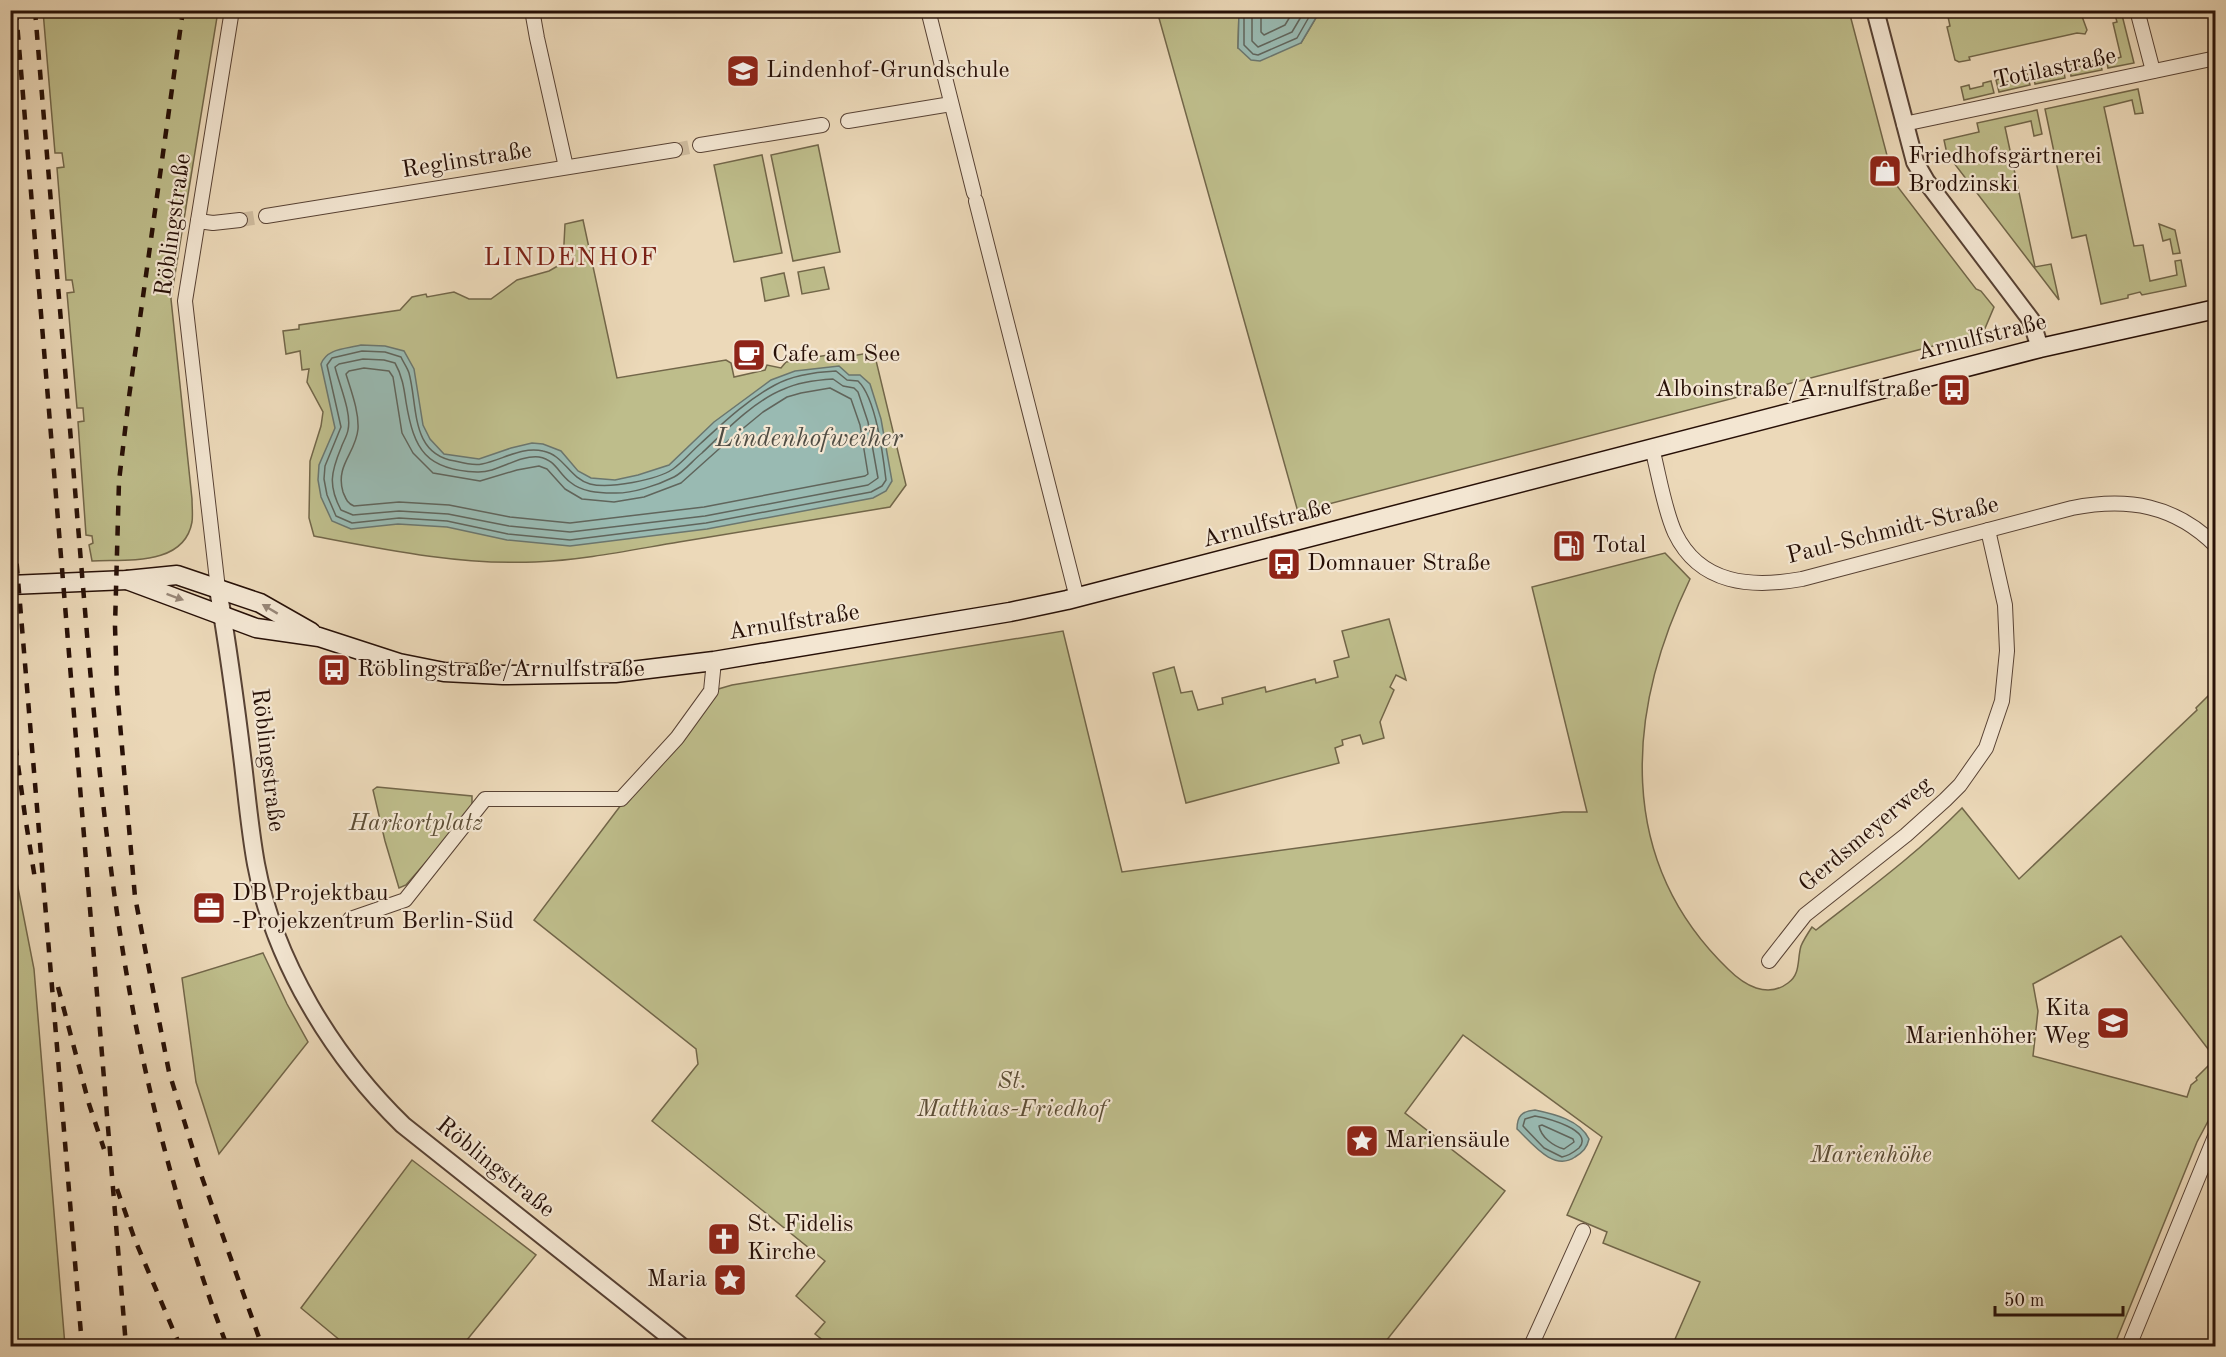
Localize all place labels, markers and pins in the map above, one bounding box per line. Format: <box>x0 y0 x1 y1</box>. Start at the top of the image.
school or university icon: Lindenhof-Grundschule <box>725 53 761 89</box>
place label: Lindenhof-Grundschule <box>766 59 1010 83</box>
place label: Friedhofsgärtnerei Brodzinski <box>1908 145 2102 197</box>
shop icon: Friedhofsgärtnerei Brodzinski <box>1867 153 1903 189</box>
cafe icon: Cafe am See <box>731 337 767 373</box>
place label: Cafe am See <box>772 343 900 367</box>
bus stop icon: Alboinstraße/Arnulfstraße <box>1936 372 1972 408</box>
place label: Alboinstraße/Arnulfstraße <box>1655 378 1931 402</box>
fuel station icon: Total <box>1551 528 1587 564</box>
place label: Total <box>1592 534 1646 558</box>
bus stop icon: Domnauer Straße <box>1266 546 1302 582</box>
place label: Domnauer Straße <box>1307 552 1491 576</box>
bus stop icon: Röblingstraße/Arnulfstraße <box>316 652 352 688</box>
place label: Röblingstraße/Arnulfstraße <box>357 658 645 682</box>
place label: DB Projektbau -Projekzentrum Berlin-Süd <box>232 882 514 934</box>
office icon: DB Projektbau -Projekzentrum Berlin-Süd <box>191 890 227 926</box>
place label: Kita Marienhöher Weg <box>1905 997 2090 1049</box>
school or university icon: Kita Marienhöher Weg <box>2095 1005 2131 1041</box>
place icon: Mariensäule <box>1344 1123 1380 1159</box>
place label: Mariensäule <box>1385 1129 1510 1153</box>
place label: St. Fidelis Kirche <box>747 1213 853 1265</box>
church icon: St. Fidelis Kirche <box>706 1221 742 1257</box>
place icon: Maria <box>712 1262 748 1298</box>
place label: Maria <box>647 1268 707 1292</box>

